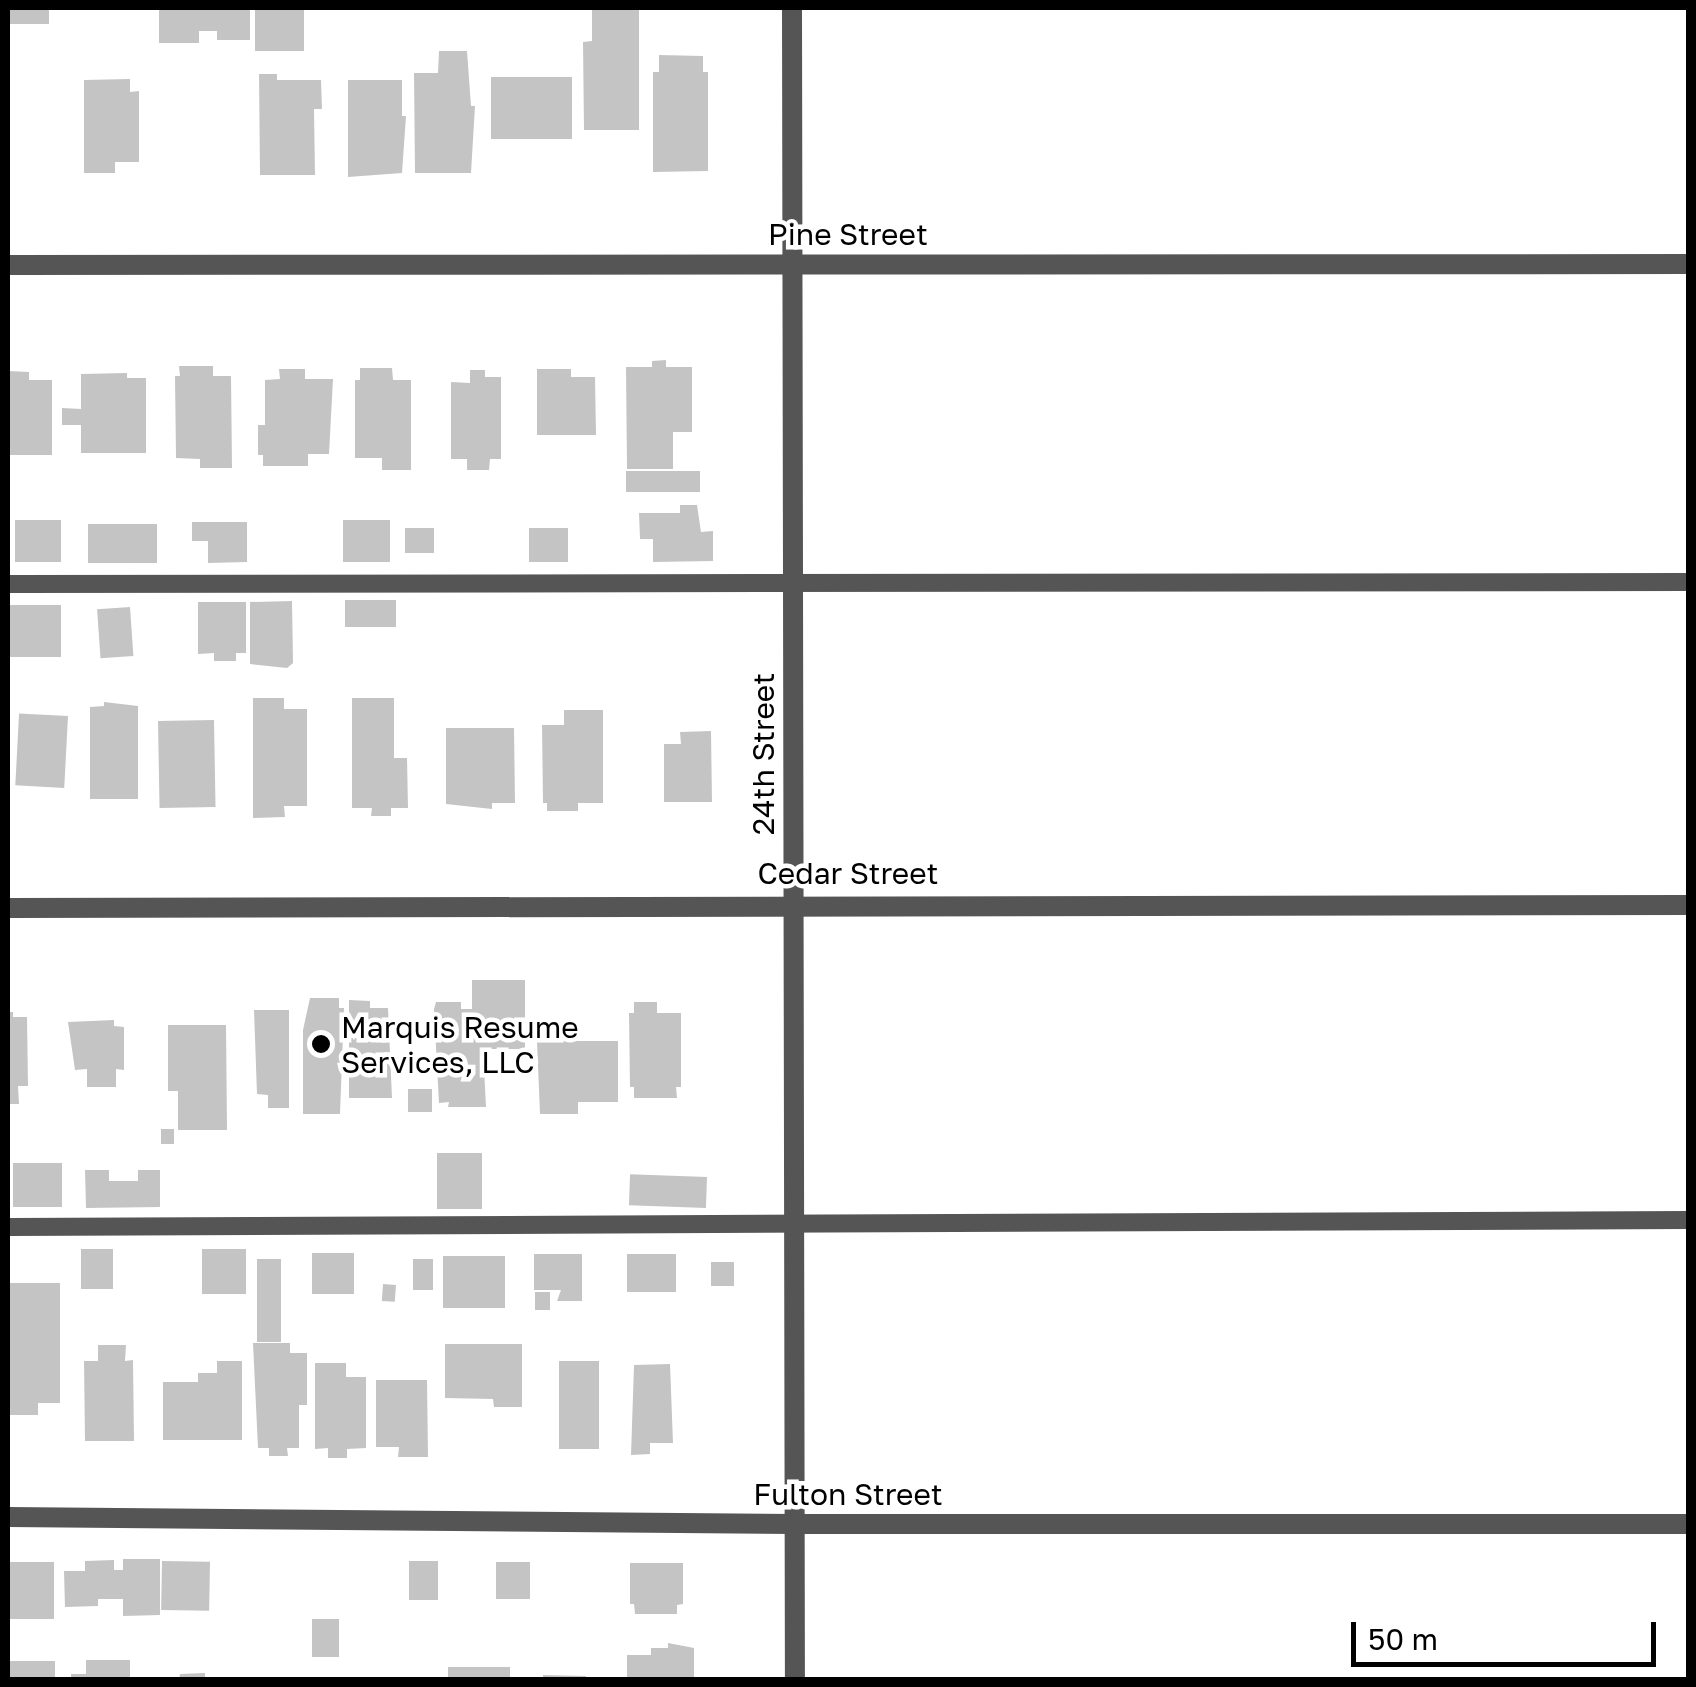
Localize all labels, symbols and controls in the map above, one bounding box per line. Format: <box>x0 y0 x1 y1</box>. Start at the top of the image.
street label: Pine Street <box>768 216 928 252</box>
street label: 24th Street <box>745 673 781 835</box>
street label: Cedar Street <box>757 855 939 891</box>
place label: Marquis Resume Services, LLC <box>341 1009 579 1080</box>
marker: Marquis Resume Services, LLC <box>310 1033 332 1055</box>
street label: Fulton Street <box>753 1476 943 1512</box>
scale bar <box>1356 1602 1661 1664</box>
text: 50 m <box>1368 1621 1438 1657</box>

